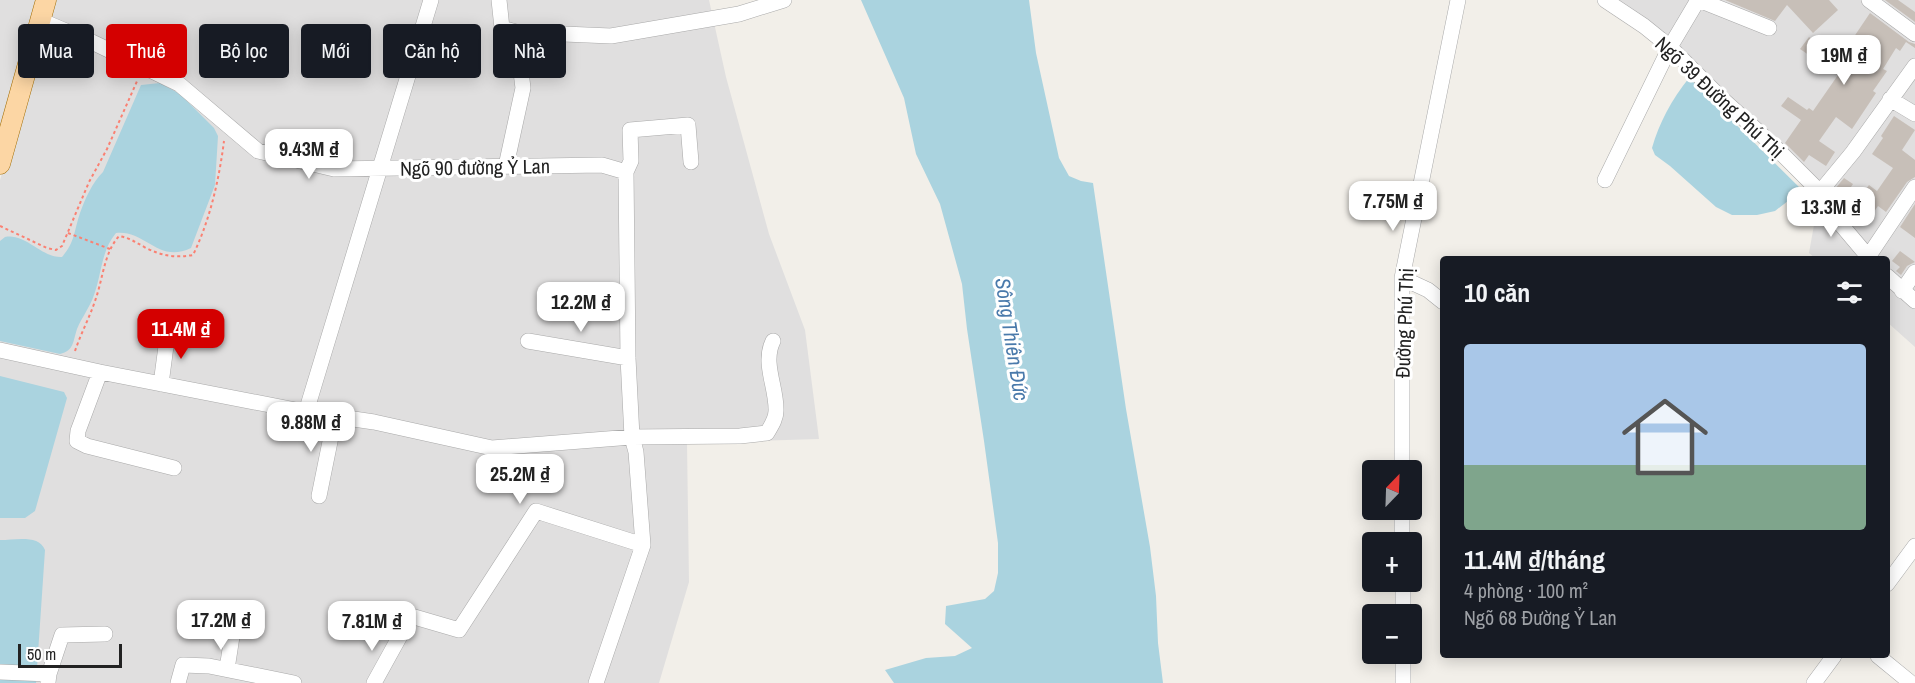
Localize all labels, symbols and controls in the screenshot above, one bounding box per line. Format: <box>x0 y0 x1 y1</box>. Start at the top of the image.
chip: Mua <box>18 24 94 78</box>
chip: Thuê <box>106 24 187 78</box>
chip: Bộ lọc <box>199 24 289 78</box>
chip: Mới <box>301 24 371 78</box>
chip: Căn hộ <box>383 24 481 78</box>
chip: Nhà <box>493 24 566 78</box>
street label: Ngõ 39 Đường Phú Thị <box>1650 30 1790 164</box>
pin: 19M ₫ <box>1802 35 1886 86</box>
text: 19M ₫ <box>1821 41 1867 68</box>
pin: 9.43M ₫ <box>254 129 364 180</box>
text: 9.43M ₫ <box>279 135 339 162</box>
street label: Ngõ 90 đường Ỷ Lan <box>400 152 550 182</box>
pin: 7.75M ₫ <box>1338 181 1448 232</box>
text: 7.75M ₫ <box>1363 187 1423 214</box>
pin: 13.3M ₫ <box>1776 187 1886 238</box>
text: 13.3M ₫ <box>1801 193 1861 220</box>
street label: Đường Phú Thị <box>1389 268 1419 378</box>
water label: Sông Thiên Đức <box>988 275 1036 403</box>
text: 10 căn <box>1464 275 1530 310</box>
icon: filters <box>1833 276 1866 309</box>
pin: 12.2M ₫ <box>526 282 636 333</box>
text: 12.2M ₫ <box>551 288 611 315</box>
pin: 11.4M ₫ <box>126 309 236 360</box>
text: 11.4M ₫ <box>151 315 211 342</box>
icon: home <box>1611 383 1719 491</box>
pin: 9.88M ₫ <box>256 402 366 453</box>
text: 9.88M ₫ <box>281 408 341 435</box>
pin: 25.2M ₫ <box>465 454 575 505</box>
text: 25.2M ₫ <box>490 460 550 487</box>
north arrow <box>1362 460 1422 520</box>
map controls <box>1362 460 1422 664</box>
button: + <box>1362 532 1422 592</box>
text: 11.4M ₫/tháng <box>1464 542 1605 577</box>
text: 4 phòng · 100 m² <box>1464 577 1588 604</box>
pin: 17.2M ₫ <box>166 600 276 651</box>
pin: 7.81M ₫ <box>317 601 427 652</box>
button: − <box>1362 604 1422 664</box>
text: Ngõ 68 Đường Ỷ Lan <box>1464 604 1617 631</box>
text: 17.2M ₫ <box>191 606 251 633</box>
text: 7.81M ₫ <box>342 607 402 634</box>
scale bar <box>18 641 122 668</box>
text: 50 m <box>27 643 56 665</box>

